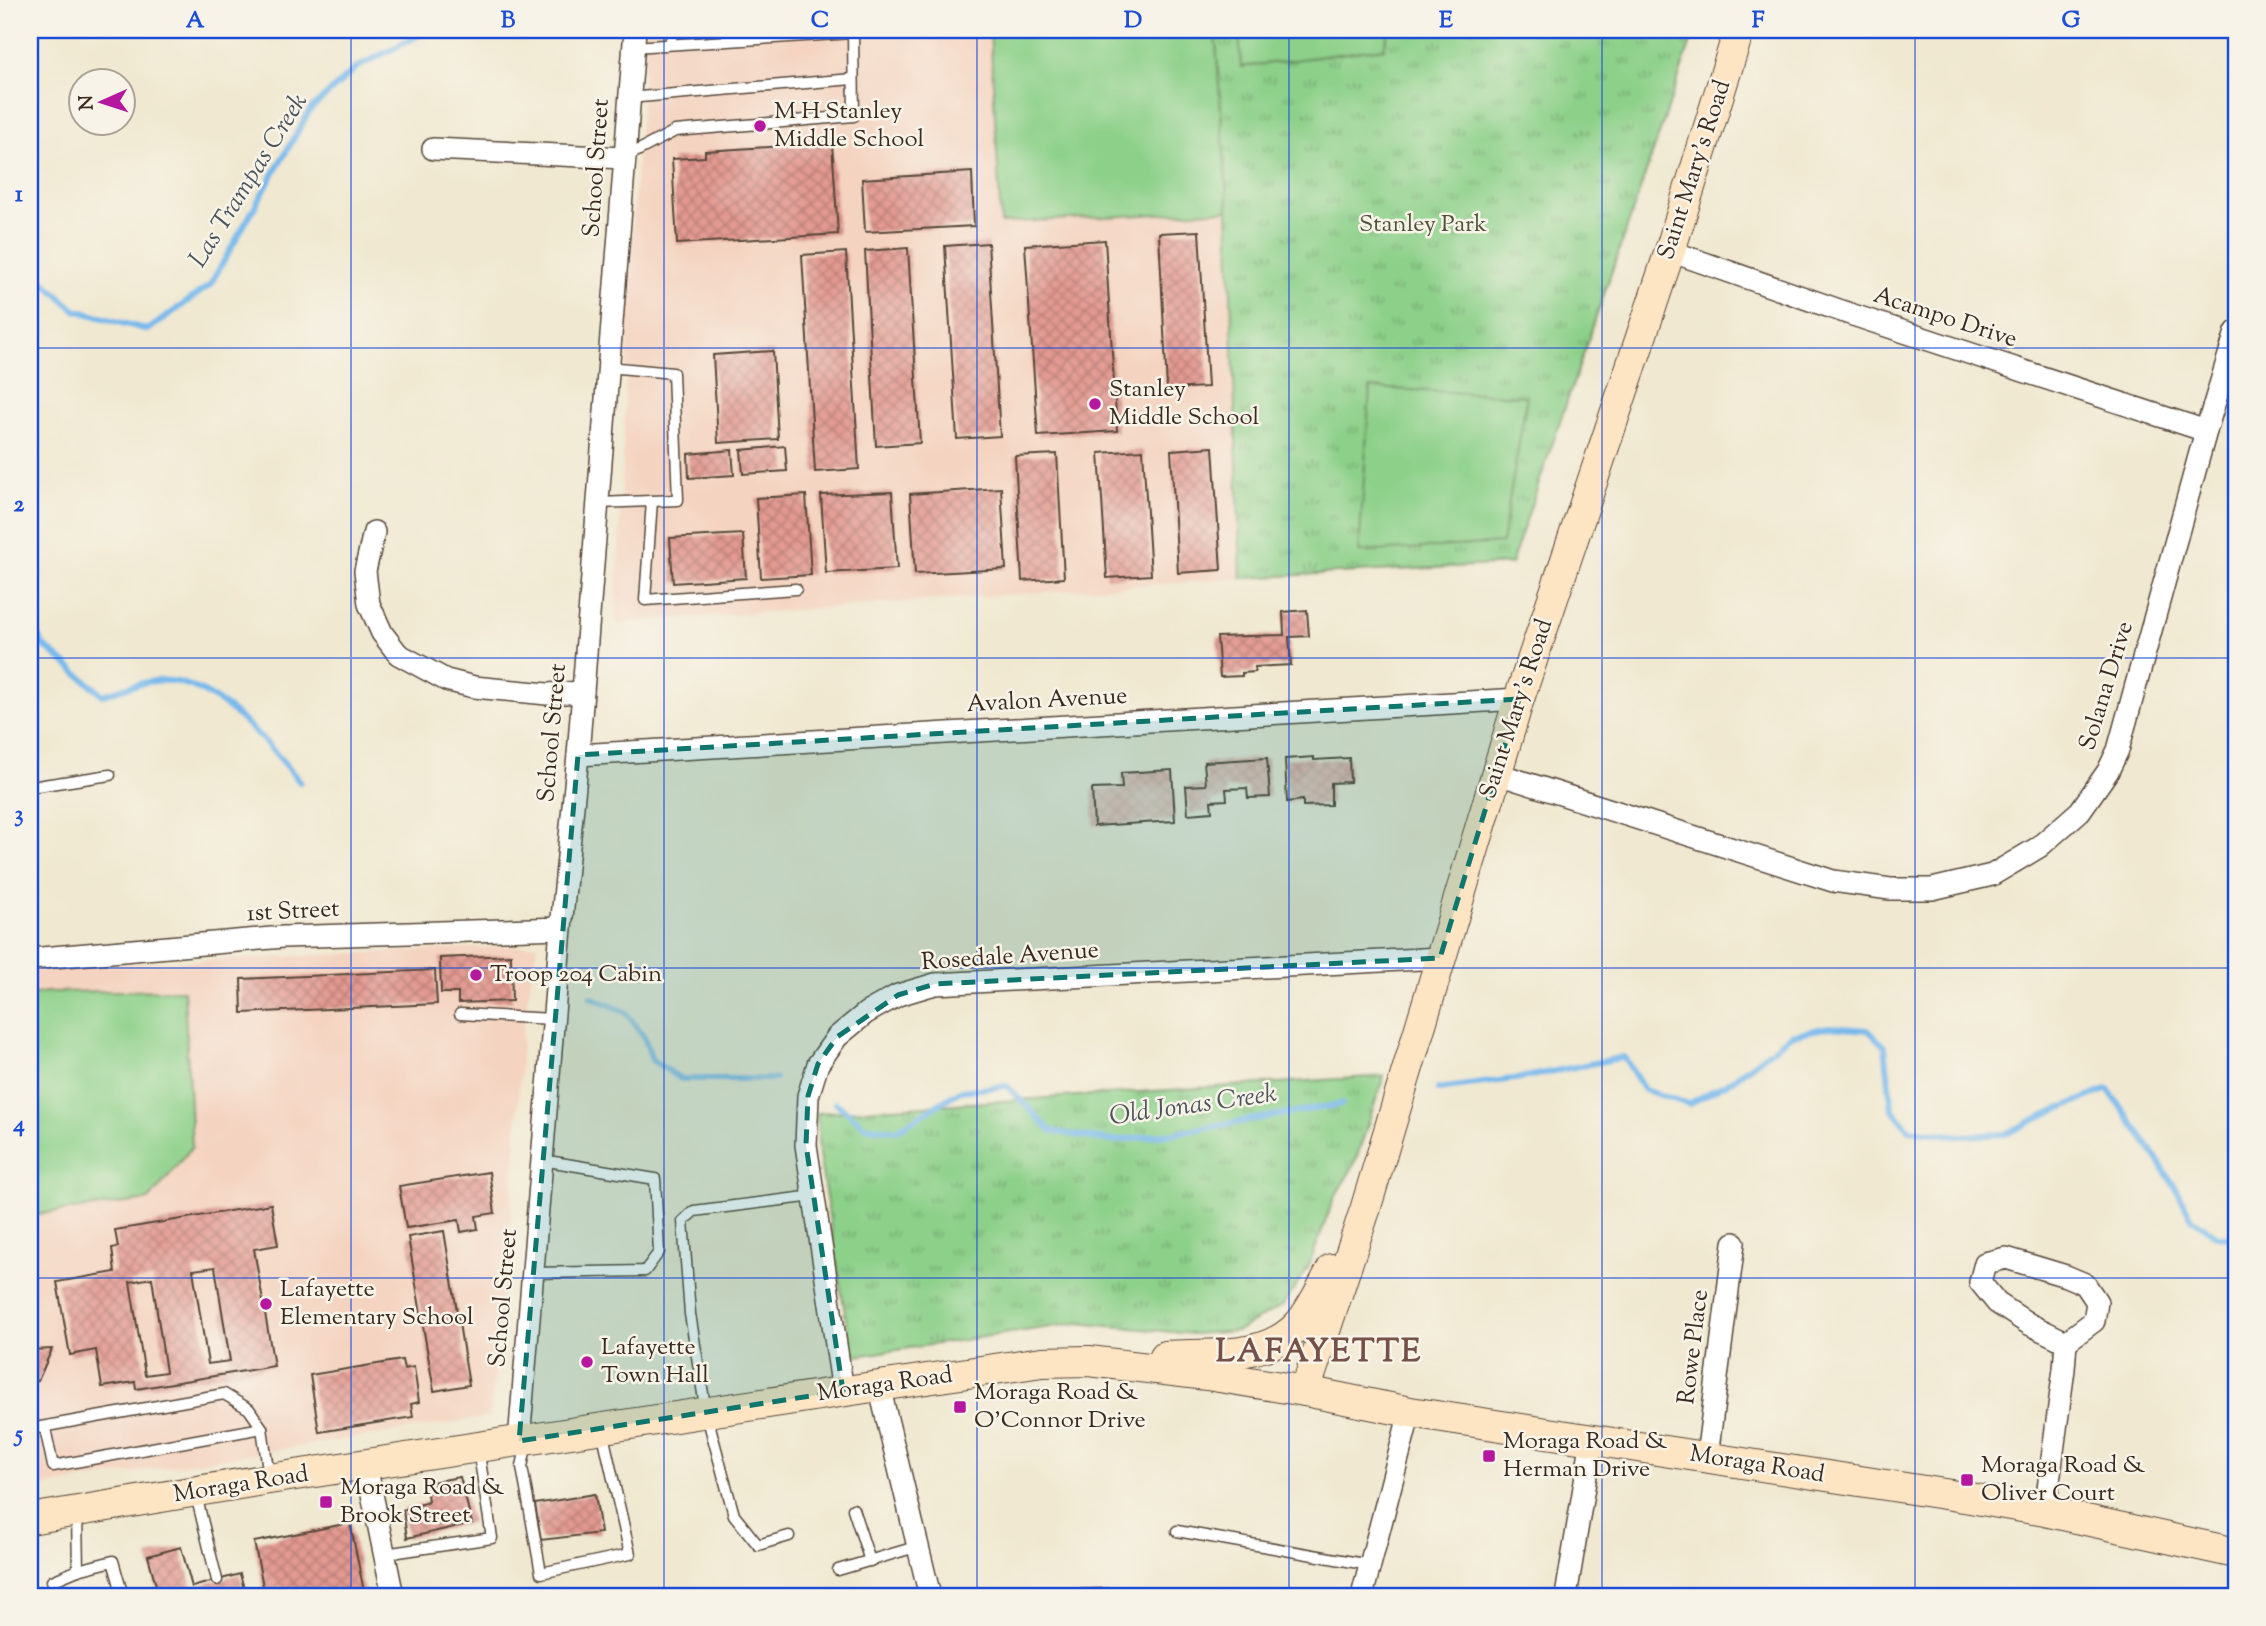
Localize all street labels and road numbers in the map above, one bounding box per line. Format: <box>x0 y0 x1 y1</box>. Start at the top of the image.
street label: Saint Mary's Road <box>1650 75 1740 264</box>
street label: School Street <box>575 98 619 238</box>
street label: Acampo Drive <box>1869 279 2021 357</box>
street label: Saint Mary's Road <box>1472 614 1562 803</box>
street label: Solana Drive <box>2071 617 2143 755</box>
street label: School Street <box>530 662 576 804</box>
street label: Avalon Avenue <box>966 680 1128 722</box>
street label: 1st Street <box>246 893 340 931</box>
street label: Rosedale Avenue <box>920 934 1100 980</box>
street label: School Street <box>481 1227 527 1369</box>
street label: Rowe Place <box>1670 1288 1718 1406</box>
street label: Moraga Road <box>815 1359 955 1411</box>
street label: Moraga Road <box>1687 1438 1827 1493</box>
street label: Moraga Road <box>171 1457 311 1512</box>

